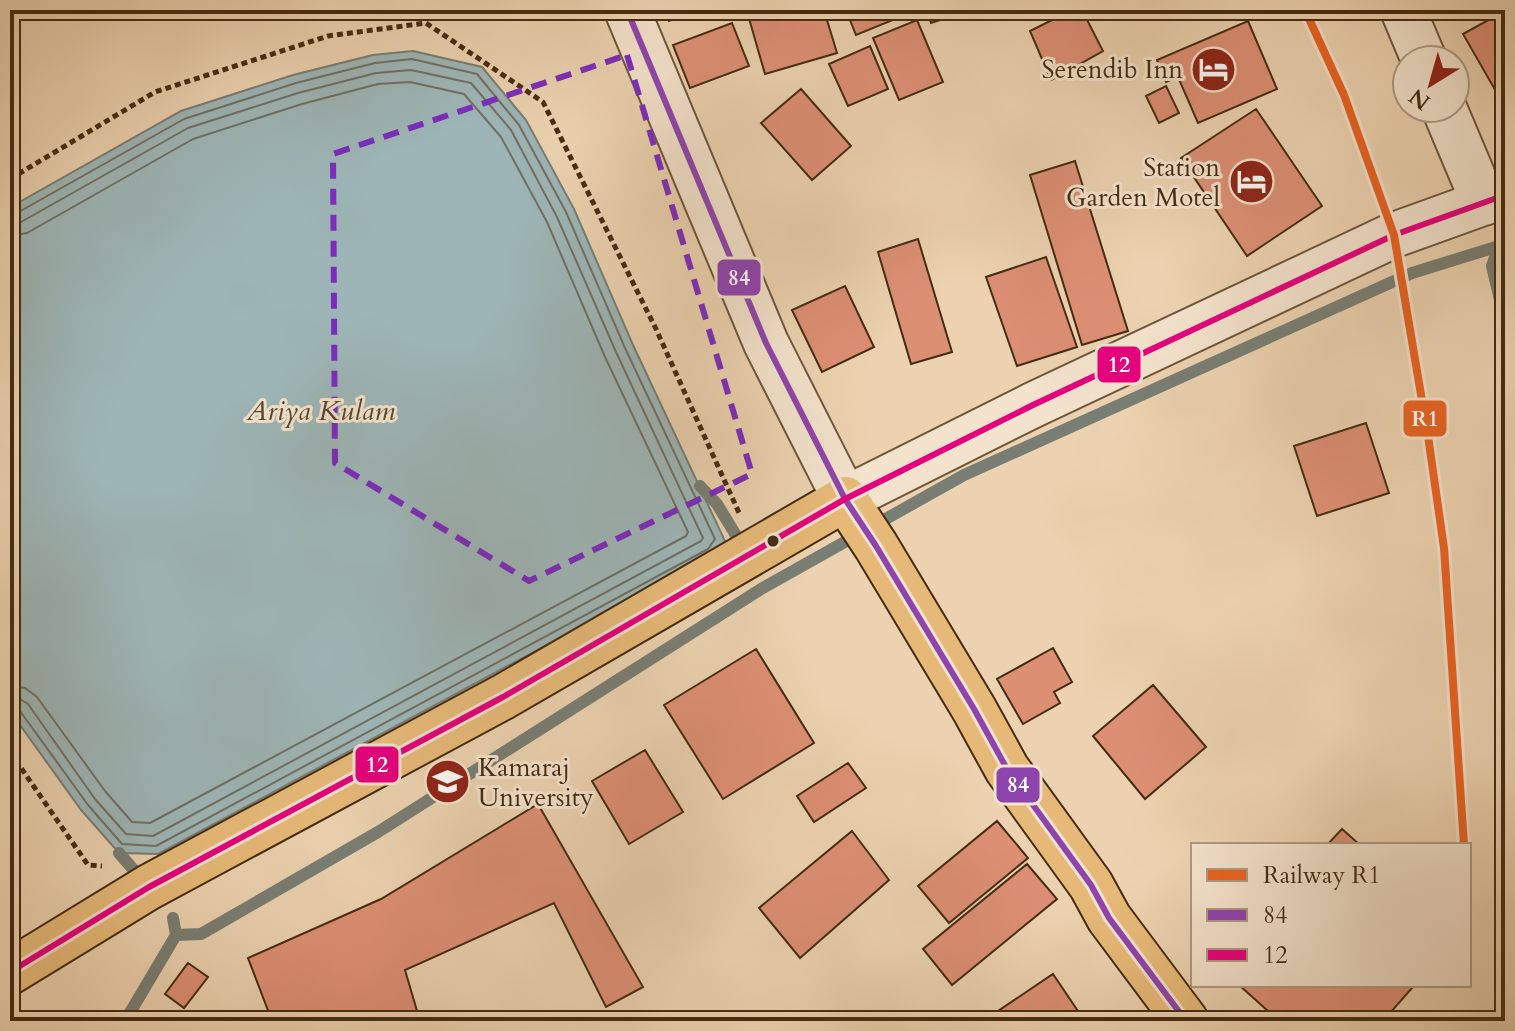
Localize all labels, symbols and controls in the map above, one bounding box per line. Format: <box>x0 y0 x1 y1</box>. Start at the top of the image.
north arrow <box>1391 44 1471 124</box>
hotel icon: Serendib Inn <box>1190 45 1238 93</box>
place label: Serendib Inn <box>1042 52 1183 87</box>
text: N <box>1403 81 1436 117</box>
place label: Station Garden Motel <box>1066 150 1220 215</box>
hotel icon: Station Garden Motel <box>1227 158 1275 206</box>
line badge: 84 <box>716 258 762 297</box>
text: 84 <box>728 263 750 293</box>
line badge: 12 <box>1096 345 1142 384</box>
text: 12 <box>1108 350 1130 380</box>
water label: Ariya Kulam <box>245 392 396 430</box>
line badge: R1 <box>1402 399 1448 438</box>
text: R1 <box>1411 404 1439 434</box>
unlabelled marker <box>765 533 781 549</box>
line badge: 12 <box>354 745 400 784</box>
text: 12 <box>366 750 388 780</box>
place label: Kamaraj University <box>478 750 594 815</box>
school or university icon: Kamaraj University <box>423 758 471 806</box>
line badge: 84 <box>995 766 1041 804</box>
text: 84 <box>1007 770 1029 800</box>
legend <box>1191 843 1471 987</box>
text: Railway R1 <box>1263 859 1381 892</box>
text: 84 <box>1263 899 1288 932</box>
text: 12 <box>1263 939 1288 972</box>

